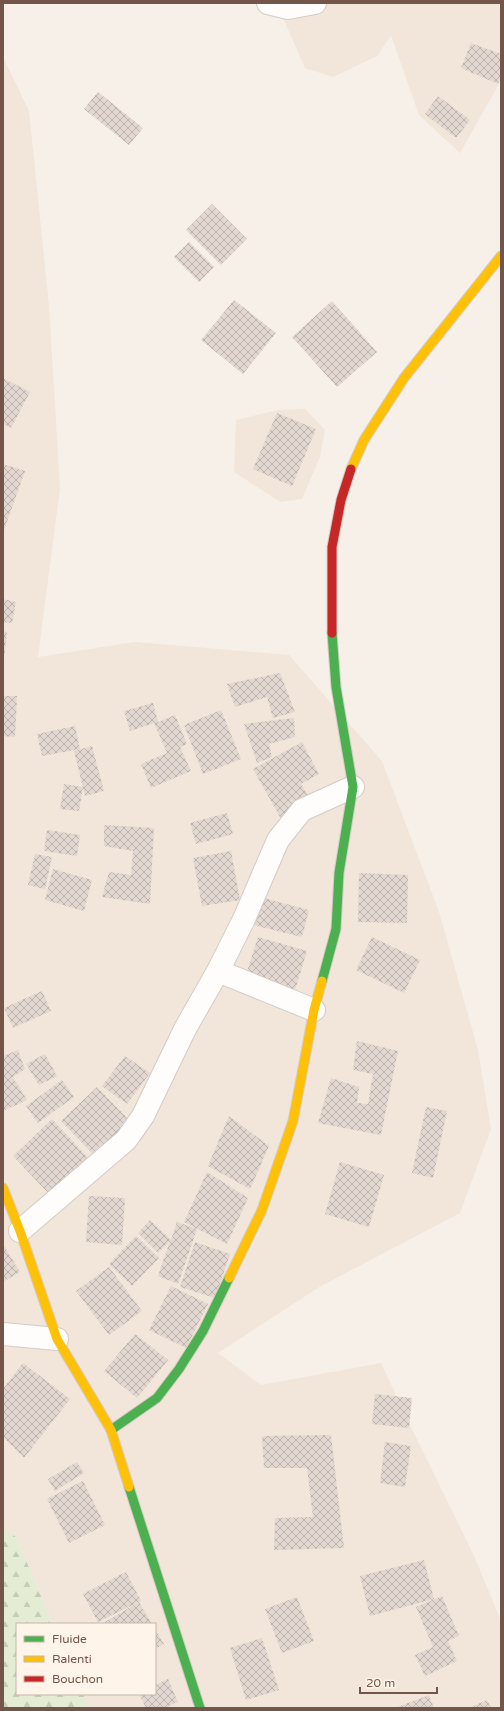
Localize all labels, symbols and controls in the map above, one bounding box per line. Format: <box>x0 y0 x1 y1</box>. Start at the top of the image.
legend <box>16 1623 156 1695</box>
text: Fluide <box>52 1632 87 1646</box>
text: Ralenti <box>52 1652 92 1666</box>
scale bar <box>360 1669 437 1695</box>
text: Bouchon <box>52 1672 103 1686</box>
text: 20 m <box>366 1676 395 1690</box>

